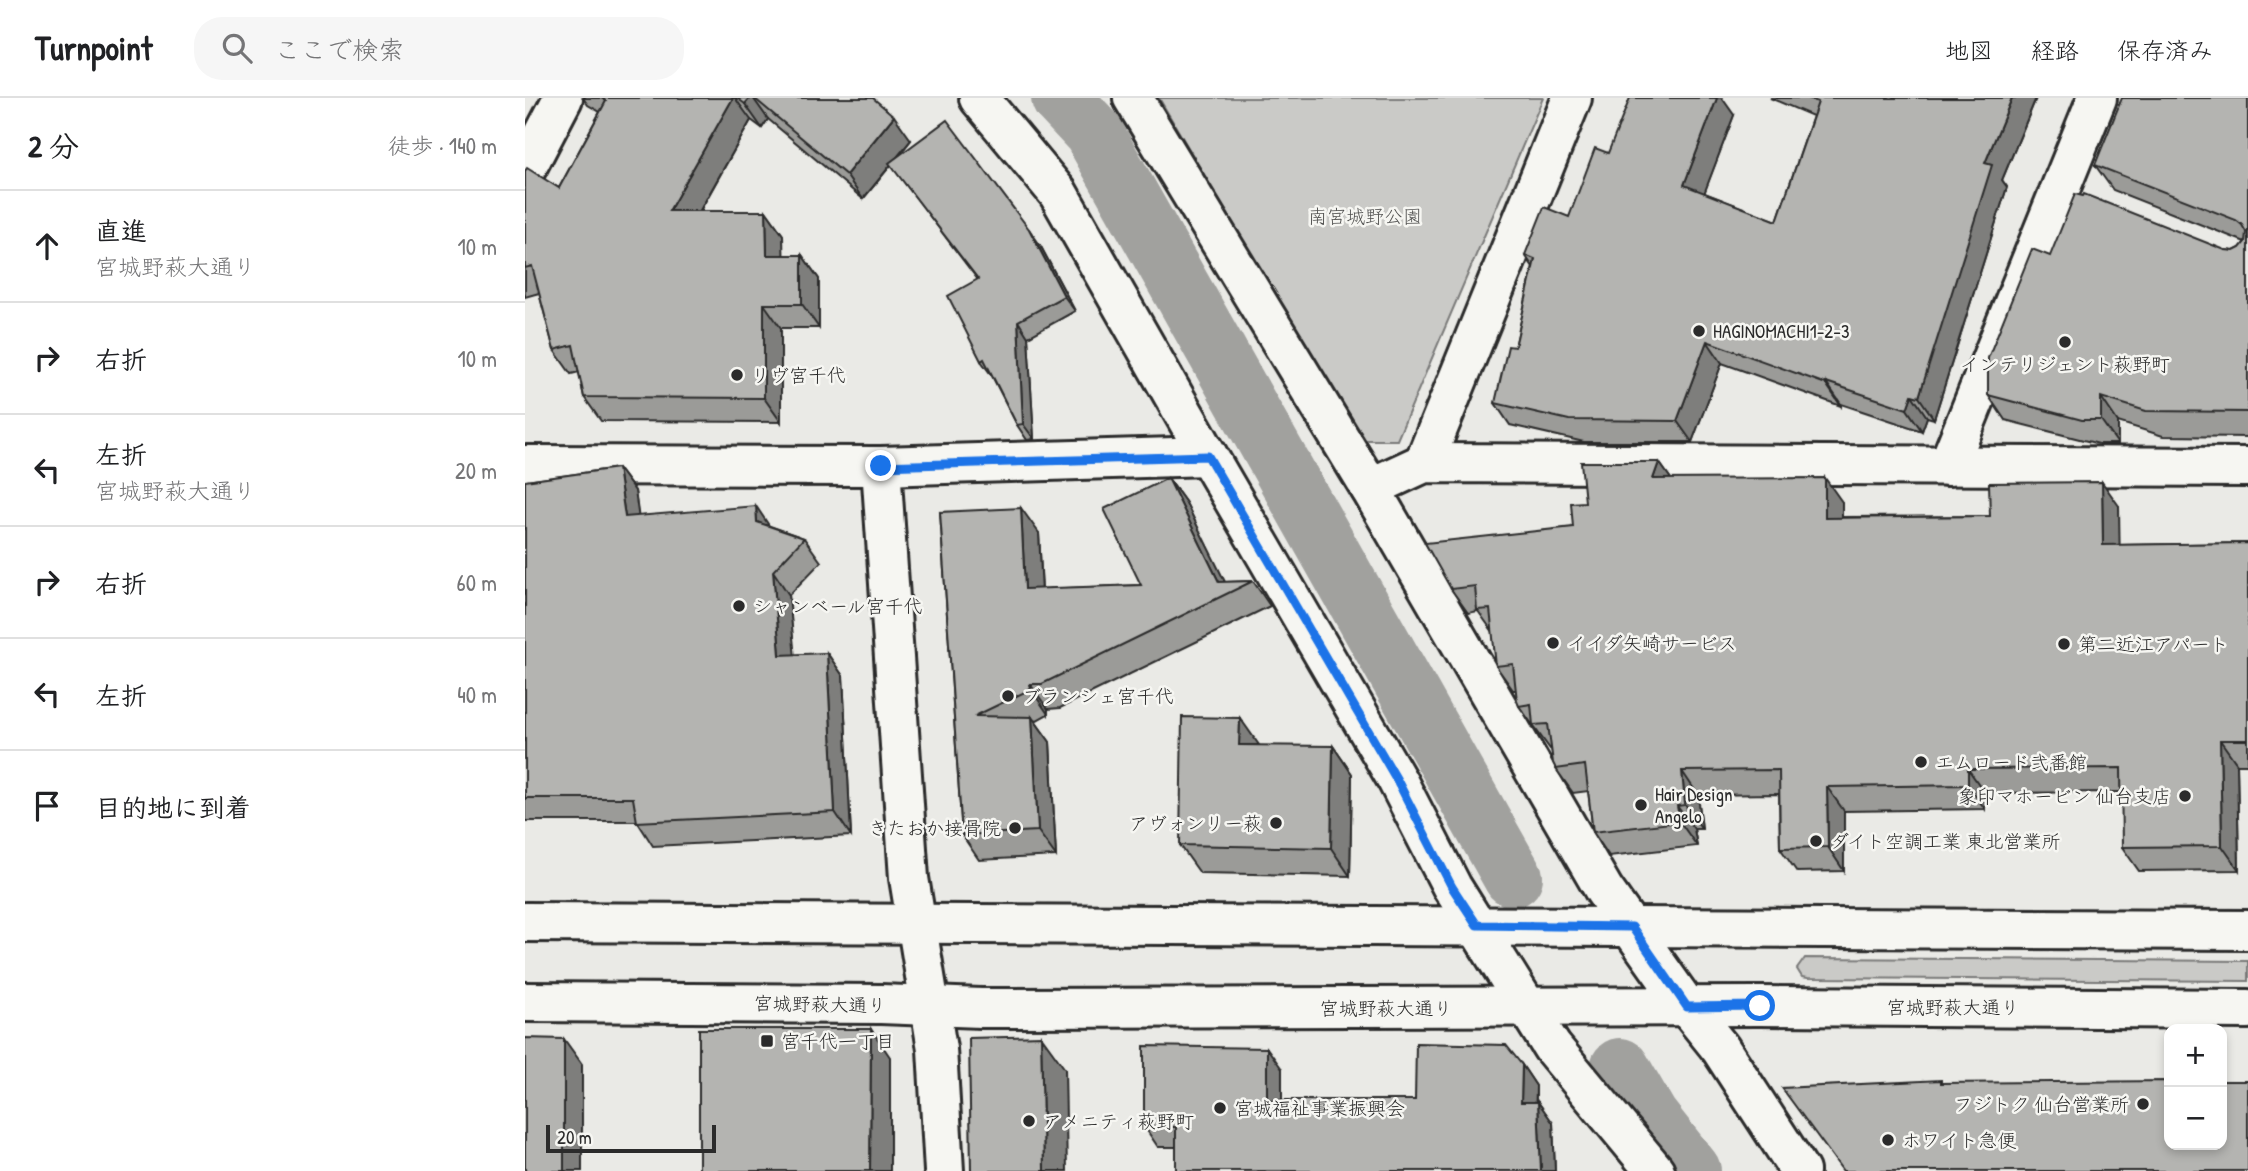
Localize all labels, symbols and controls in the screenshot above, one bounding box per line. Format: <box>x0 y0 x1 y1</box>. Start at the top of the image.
search box <box>194 17 684 80</box>
text: Turnpoint <box>35 26 152 70</box>
icon: search <box>218 29 256 67</box>
text: ここで検索 <box>274 32 404 67</box>
text: 地図 <box>1945 34 1993 66</box>
text: 経路 <box>2031 34 2079 66</box>
text: 保存済み <box>2117 34 2213 66</box>
text: 2 分 <box>28 126 79 166</box>
text: 徒歩 · 140 m <box>388 130 497 161</box>
park label: 南宮城野公園 <box>1308 203 1422 229</box>
text: 直進 <box>95 213 147 248</box>
icon: ahead <box>28 227 66 265</box>
text: 10 m <box>457 231 497 262</box>
text: 宮城野萩大通り <box>95 251 256 282</box>
place label: HAGINOMACHI1-2-3 <box>1713 318 1849 344</box>
marker: HAGINOMACHI1-2-3 <box>1691 323 1707 339</box>
marker: インテリジェント萩野町 <box>2057 334 2073 350</box>
icon: right <box>28 339 66 377</box>
text: 右折 <box>95 342 147 377</box>
text: 10 m <box>457 343 497 374</box>
place label: インテリジェント萩野町 <box>1960 351 2170 377</box>
place label: リヴ宮千代 <box>751 362 846 388</box>
marker: リヴ宮千代 <box>729 367 745 383</box>
text: 左折 <box>95 437 147 472</box>
route end <box>865 450 896 481</box>
icon: left <box>28 451 66 489</box>
text: 20 m <box>455 455 497 486</box>
text: 宮城野萩大通り <box>95 475 256 506</box>
icon: right <box>28 563 66 601</box>
text: 右折 <box>95 566 147 601</box>
text: 60 m <box>457 567 497 598</box>
place label: シャンベール宮千代 <box>753 593 923 619</box>
marker: シャンベール宮千代 <box>731 598 747 614</box>
place label: イイダ矢崎サービス <box>1567 630 1737 656</box>
place label: 第二近江アパート <box>2078 631 2229 657</box>
marker: イイダ矢崎サービス <box>1545 635 1561 651</box>
marker: 第二近江アパート <box>2056 636 2072 652</box>
icon: left <box>28 675 66 713</box>
text: 左折 <box>95 678 147 713</box>
text: 40 m <box>457 679 497 710</box>
place label: ブランシェ宮千代 <box>1022 683 1174 709</box>
marker: ブランシェ宮千代 <box>1000 688 1016 704</box>
place label: エムロード弐番館 <box>1935 749 2087 775</box>
marker: エムロード弐番館 <box>1913 754 1929 770</box>
place label: Hair Design Angelo <box>1655 781 1732 829</box>
place label: 象印マホービン 仙台支店 <box>1958 783 2171 809</box>
icon: arrive <box>28 787 66 825</box>
marker: 象印マホービン 仙台支店 <box>2177 788 2193 804</box>
text: 目的地に到着 <box>95 790 251 825</box>
marker: Hair Design Angelo <box>1633 797 1649 813</box>
place label: アヴォンリー萩 <box>1129 810 1262 836</box>
place label: きたおか接骨院 <box>868 815 1001 841</box>
marker: アヴォンリー萩 <box>1268 815 1284 831</box>
marker: きたおか接骨院 <box>1007 820 1023 836</box>
place label: ダイト空調工業 東北営業所 <box>1830 828 2060 854</box>
marker: ダイト空調工業 東北営業所 <box>1808 833 1824 849</box>
street label: 宮城野萩大通り <box>753 990 887 1018</box>
route start <box>1744 990 1775 1021</box>
street label: 宮城野萩大通り <box>1886 994 2020 1020</box>
street label: 宮城野萩大通り <box>1319 995 1453 1021</box>
map controls <box>2164 1024 2227 1150</box>
button: + <box>2164 1024 2227 1087</box>
place label: 宮千代一丁目 <box>781 1028 895 1054</box>
marker: 宮千代一丁目 <box>759 1033 775 1049</box>
button: − <box>2164 1087 2227 1150</box>
place label: フジトク 仙台営業所 <box>1954 1091 2129 1117</box>
place label: 宮城福祉事業振興会 <box>1234 1095 1405 1121</box>
marker: フジトク 仙台営業所 <box>2135 1096 2151 1112</box>
marker: 宮城福祉事業振興会 <box>1212 1100 1228 1116</box>
place label: アメニティ萩野町 <box>1043 1108 1194 1134</box>
marker: アメニティ萩野町 <box>1021 1113 1037 1129</box>
scale bar <box>546 1122 716 1154</box>
text: 20 m <box>557 1124 592 1150</box>
place label: ホワイト急便 <box>1902 1127 2017 1153</box>
marker: ホワイト急便 <box>1880 1132 1896 1148</box>

